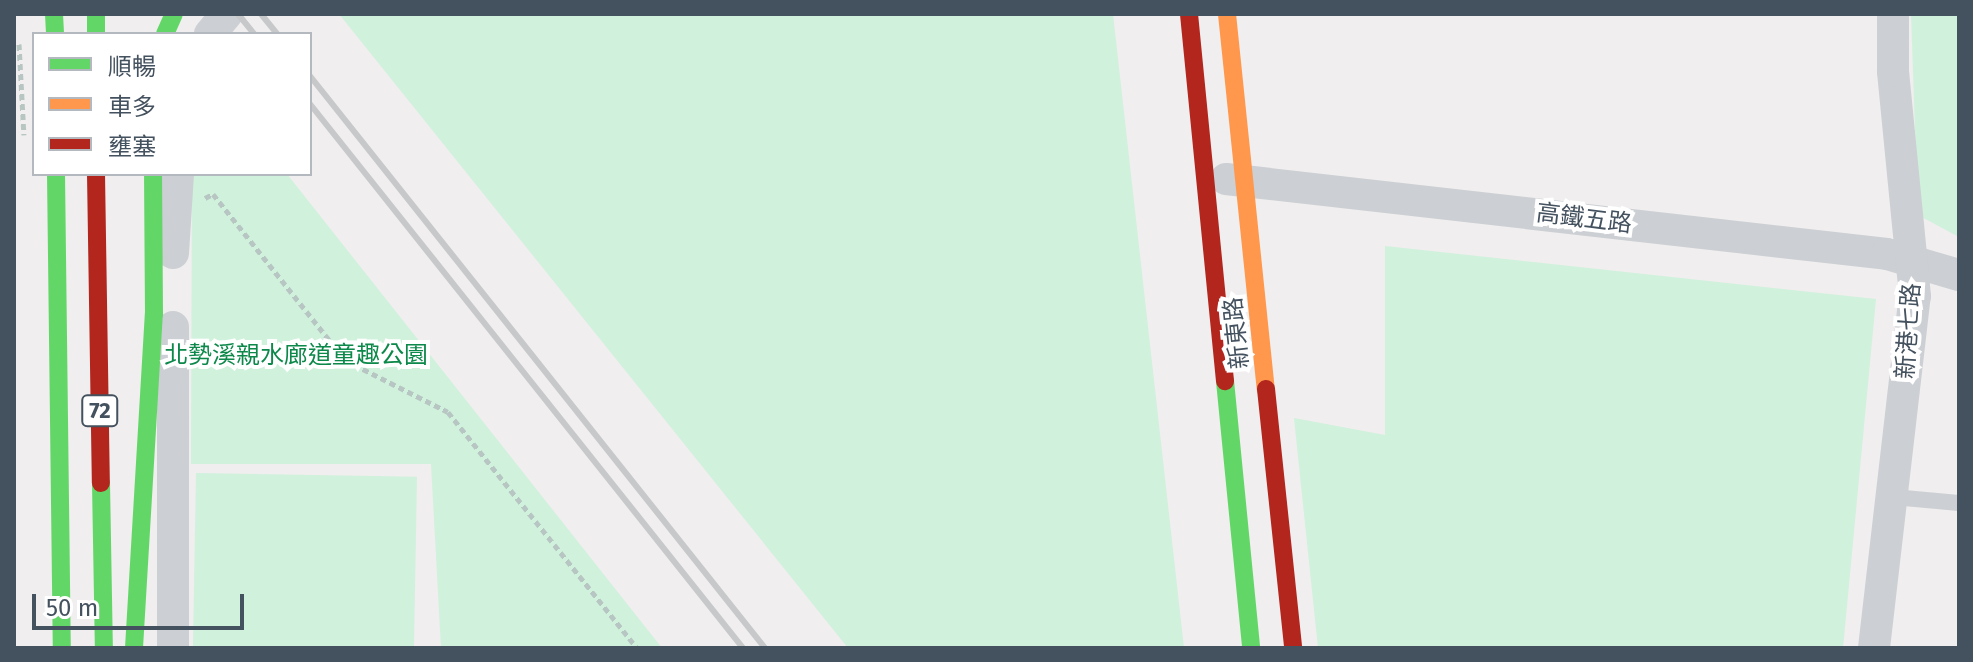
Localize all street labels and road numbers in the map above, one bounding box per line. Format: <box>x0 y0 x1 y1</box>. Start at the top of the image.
street label: 高鐵五路 <box>1535 199 1633 239</box>
street label: 新港七路 <box>1891 282 1927 380</box>
street label: 新東路 <box>1219 296 1255 370</box>
road number: 72 <box>80 393 120 429</box>

